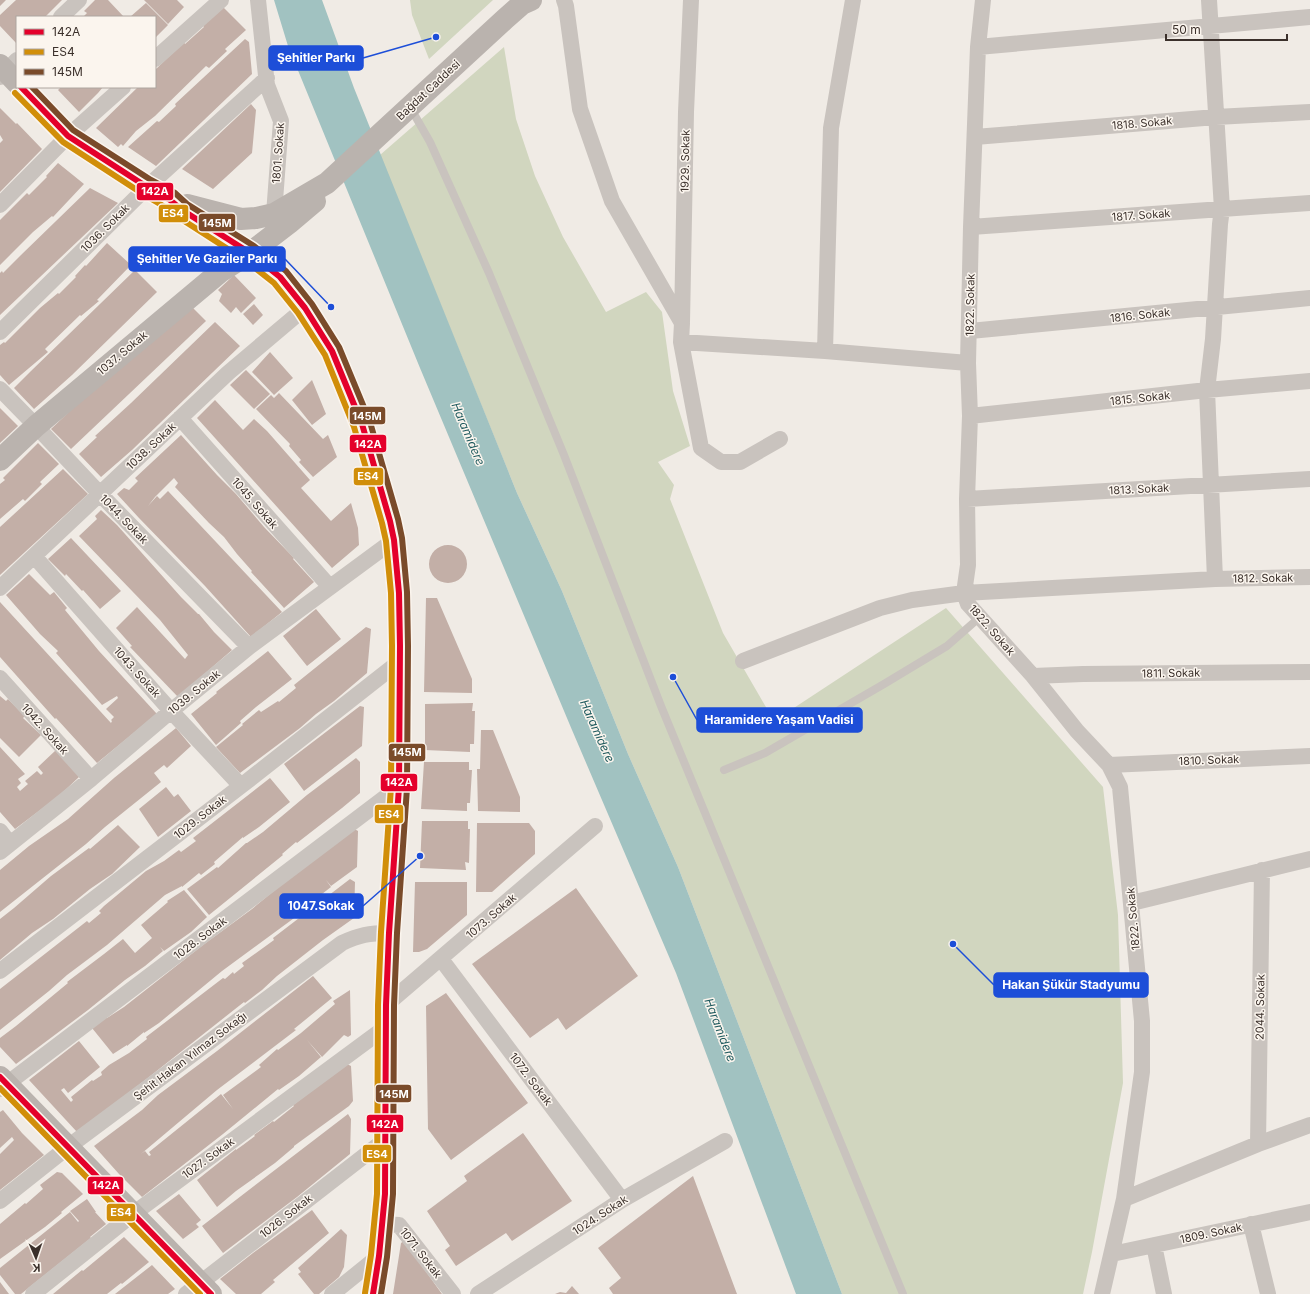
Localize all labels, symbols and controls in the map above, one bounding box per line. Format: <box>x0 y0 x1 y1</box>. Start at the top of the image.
legend <box>16 16 156 88</box>
scale bar <box>1166 16 1287 42</box>
text: 50 m <box>1172 22 1201 37</box>
text: 142A <box>52 24 80 39</box>
text: ES4 <box>52 44 75 59</box>
callout: Şehitler Parkı <box>269 46 363 70</box>
text: Şehitler Parkı <box>277 50 355 65</box>
street label: Bağdat Caddesi <box>393 57 463 123</box>
text: 145M <box>52 64 83 79</box>
street label: 1818. Sokak <box>1111 113 1173 133</box>
street label: 1801. Sokak <box>269 122 287 184</box>
street label: 1929. Sokak <box>677 130 693 192</box>
line badge: 142A <box>136 182 174 201</box>
text: 142A <box>141 184 169 198</box>
street label: 1036. Sokak <box>78 201 132 255</box>
line badge: ES4 <box>158 204 189 223</box>
text: ES4 <box>162 206 184 220</box>
street label: 1817. Sokak <box>1111 206 1171 224</box>
line badge: 145M <box>198 213 236 232</box>
text: 145M <box>202 216 232 230</box>
callout: Şehitler Ve Gaziler Parkı <box>129 247 285 271</box>
text: Şehitler Ve Gaziler Parkı <box>137 251 277 266</box>
street label: 1822. Sokak <box>962 273 978 337</box>
street label: 1816. Sokak <box>1109 305 1171 325</box>
street label: 1037. Sokak <box>94 328 150 378</box>
street label: 1815. Sokak <box>1109 388 1171 408</box>
water label: Haramidere <box>448 400 488 468</box>
line badge: 145M <box>349 406 386 425</box>
text: 145M <box>352 409 382 423</box>
street label: 1038. Sokak <box>123 419 179 473</box>
line badge: 142A <box>349 434 387 453</box>
text: 142A <box>354 437 382 451</box>
line badge: ES4 <box>353 467 384 486</box>
text: ES4 <box>357 469 379 483</box>
street label: 1045. Sokak <box>229 475 281 531</box>
street label: 1813. Sokak <box>1108 480 1170 498</box>
street label: 1044. Sokak <box>97 491 151 547</box>
street label: 1812. Sokak <box>1233 570 1293 586</box>
street label: 1822. Sokak <box>966 602 1018 658</box>
street label: 1043. Sokak <box>111 644 163 700</box>
street label: 1811. Sokak <box>1142 665 1200 681</box>
street label: 1039. Sokak <box>165 667 223 717</box>
water label: Haramidere <box>577 697 618 764</box>
street label: 1042. Sokak <box>19 701 71 757</box>
callout: Haramidere Yaşam Vadisi <box>697 708 862 732</box>
text: Haramidere Yaşam Vadisi <box>704 712 854 727</box>
line badge: 145M <box>388 743 426 762</box>
text: 145M <box>392 745 422 759</box>
street label: 1810. Sokak <box>1178 752 1240 768</box>
line badge: 142A <box>380 773 418 792</box>
text: 142A <box>385 775 413 789</box>
street label: 1029. Sokak <box>171 792 229 842</box>
line badge: ES4 <box>374 804 404 824</box>
text: ES4 <box>378 807 400 821</box>
street label: 1822. Sokak <box>1123 887 1143 951</box>
street label: 1073. Sokak <box>463 890 519 942</box>
callout: 1047.Sokak <box>280 894 363 918</box>
text: 1047.Sokak <box>288 898 355 913</box>
street label: 1028. Sokak <box>171 913 229 963</box>
callout: Hakan Şükür Stadyumu <box>994 973 1148 997</box>
street label: 2044. Sokak <box>1252 974 1268 1040</box>
text: Hakan Şükür Stadyumu <box>1002 977 1140 992</box>
water label: Haramidere <box>701 996 739 1064</box>
street label: Şehit Hakan Yılmaz Sokağı <box>131 1009 249 1103</box>
street label: 1072. Sokak <box>507 1050 555 1108</box>
line badge: 145M <box>375 1084 412 1103</box>
text: 145M <box>379 1087 409 1101</box>
line badge: 142A <box>366 1114 404 1133</box>
text: 142A <box>371 1117 399 1131</box>
street label: 1027. Sokak <box>179 1134 237 1182</box>
line badge: ES4 <box>362 1144 392 1163</box>
text: ES4 <box>366 1147 388 1161</box>
line badge: 142A <box>87 1176 124 1195</box>
text: 142A <box>92 1178 120 1192</box>
street label: 1026. Sokak <box>257 1191 315 1241</box>
street label: 1024. Sokak <box>570 1192 630 1238</box>
line badge: ES4 <box>106 1203 136 1222</box>
text: ES4 <box>110 1205 132 1219</box>
street label: 1809. Sokak <box>1179 1220 1243 1246</box>
street label: 1071. Sokak <box>397 1225 445 1281</box>
north arrow <box>16 1238 56 1278</box>
text: K <box>32 1261 41 1275</box>

